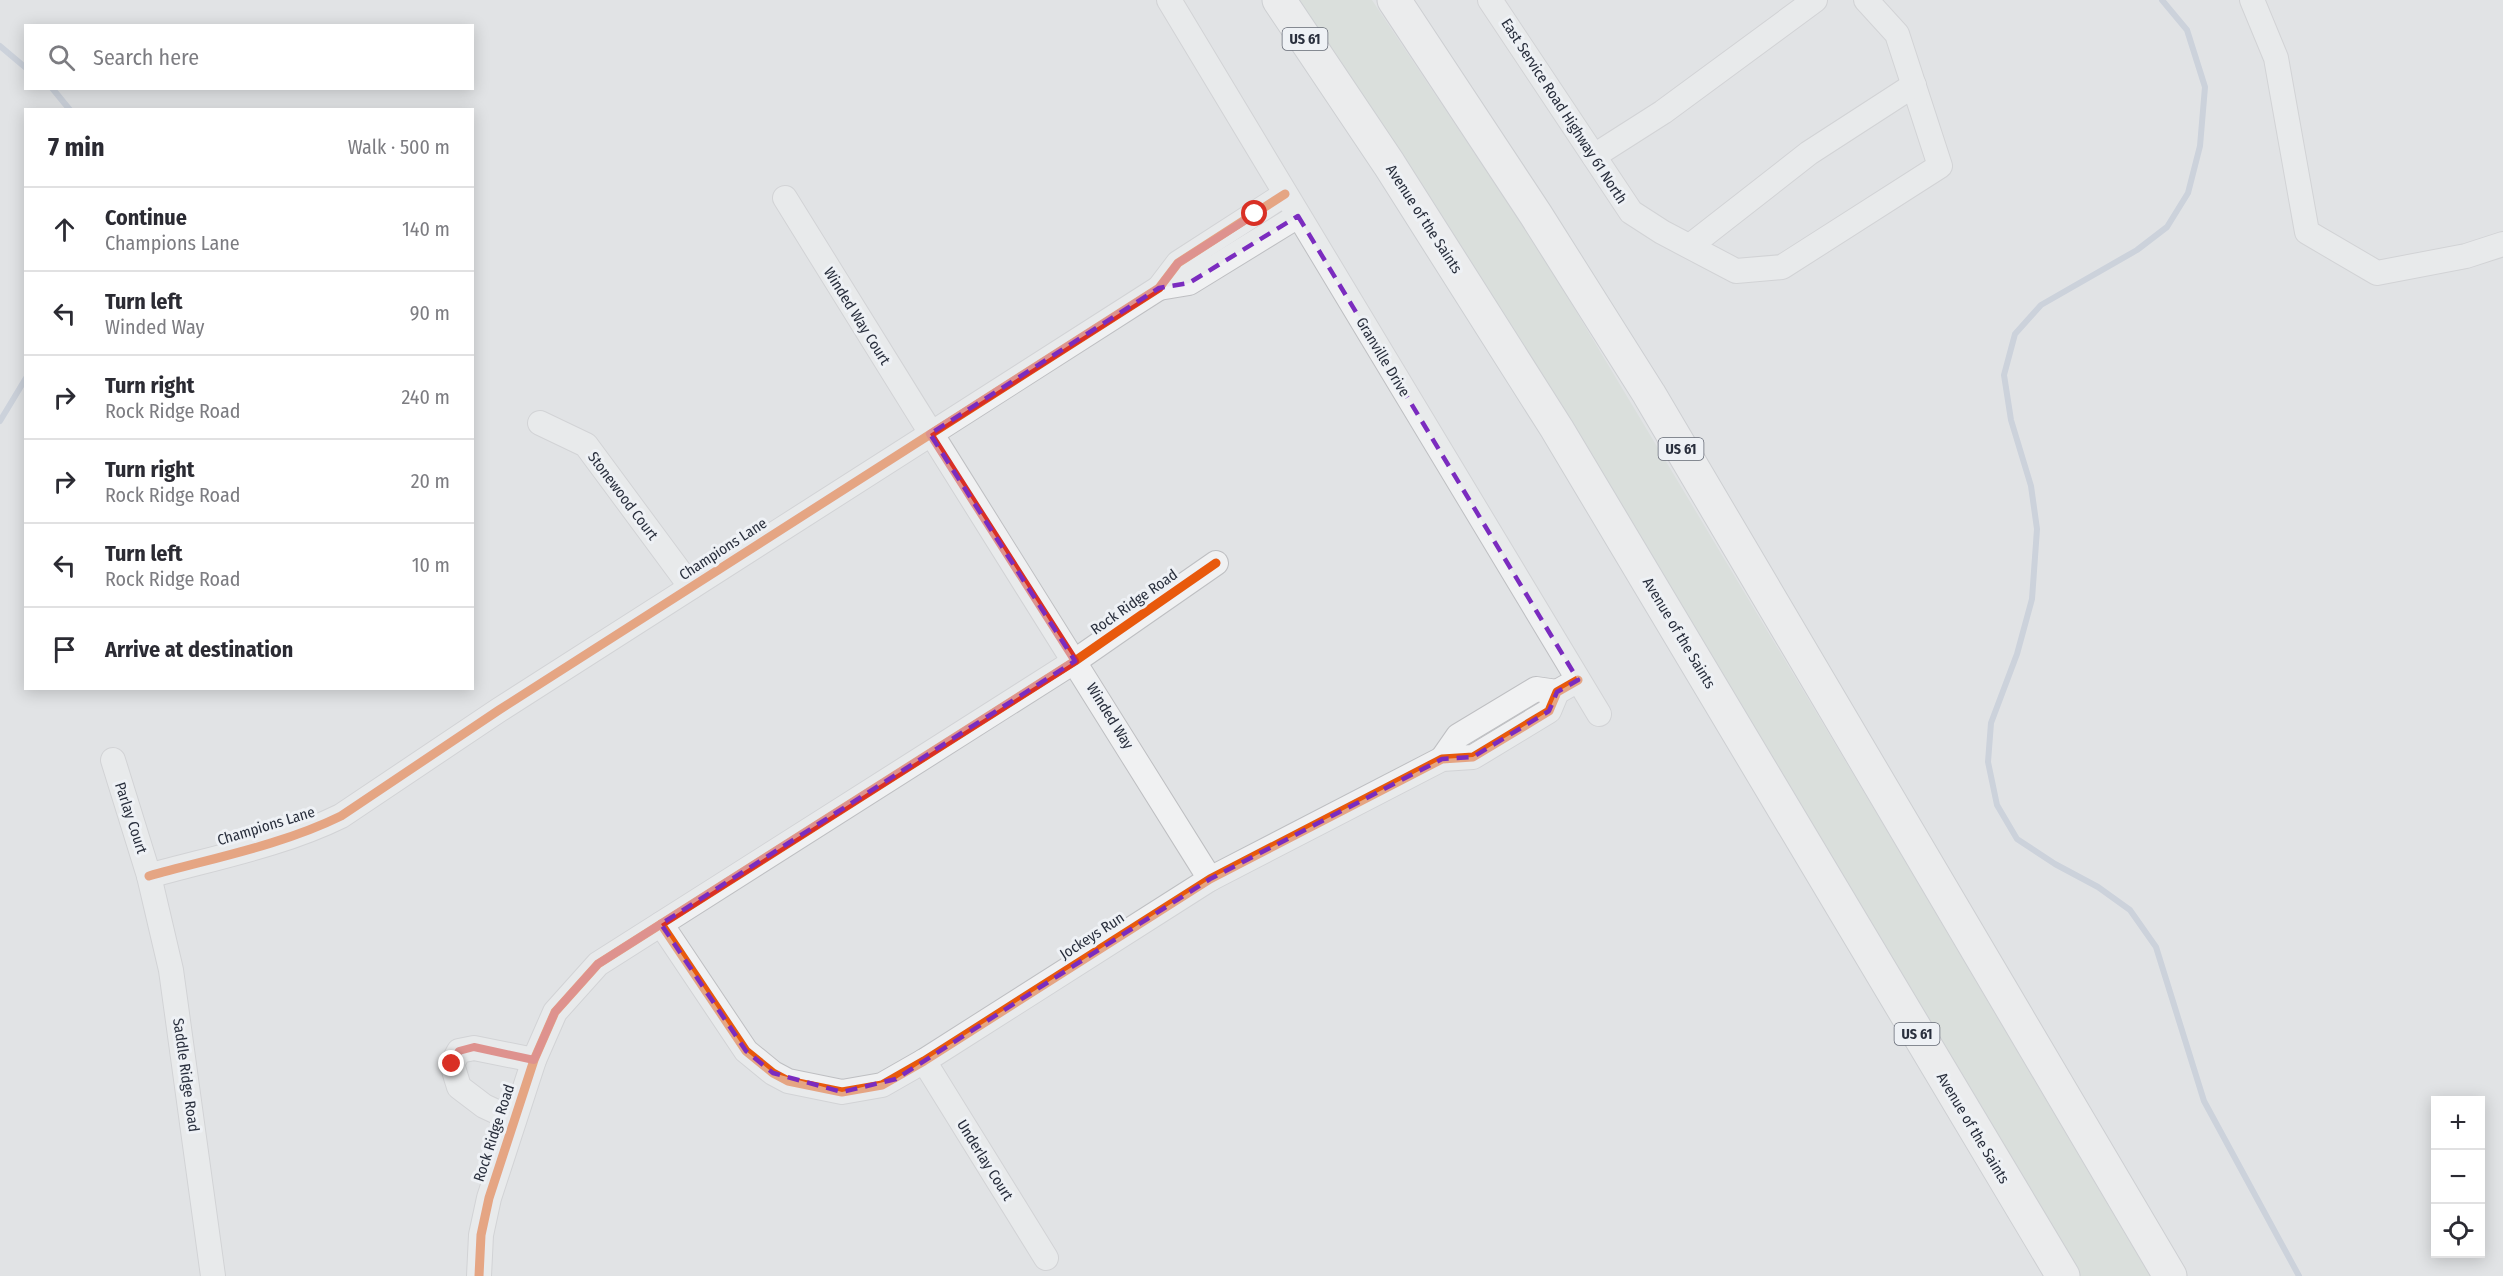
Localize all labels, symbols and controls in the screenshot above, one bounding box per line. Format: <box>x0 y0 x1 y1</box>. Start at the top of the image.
street label: East Service Road Highway 61 North <box>1497 15 1631 207</box>
search box <box>24 24 474 90</box>
road number: US 61 <box>1282 28 1328 50</box>
icon: search <box>45 41 78 74</box>
text: Search here <box>93 44 199 71</box>
text: 7 min <box>48 132 105 163</box>
text: Walk · 500 m <box>348 135 450 159</box>
street label: Avenue of the Saints <box>1382 161 1466 277</box>
route start <box>1241 200 1267 226</box>
text: Continue <box>105 204 187 231</box>
icon: ahead <box>48 213 81 246</box>
text: 140 m <box>402 217 450 241</box>
text: Champions Lane <box>105 231 240 255</box>
street label: Winded Way Court <box>820 264 894 368</box>
text: Turn left <box>105 288 183 315</box>
icon: left <box>48 297 81 330</box>
text: 90 m <box>410 301 450 325</box>
street label: Granville Drive <box>1352 314 1414 400</box>
text: Winded Way <box>105 315 204 339</box>
text: Turn right <box>105 372 194 399</box>
icon: right <box>48 381 81 414</box>
text: 240 m <box>401 385 450 409</box>
text: Rock Ridge Road <box>105 399 240 423</box>
road number: US 61 <box>1658 438 1704 460</box>
street label: Stonewood Court <box>584 448 662 544</box>
text: Turn right <box>105 456 194 483</box>
icon: right <box>48 465 81 498</box>
text: 20 m <box>411 469 450 493</box>
text: Rock Ridge Road <box>105 483 240 507</box>
street label: Champions Lane <box>676 514 770 584</box>
text: Turn left <box>105 540 183 567</box>
icon: left <box>48 549 81 582</box>
text: 10 m <box>412 553 450 577</box>
street label: Rock Ridge Road <box>1087 565 1181 639</box>
text: Rock Ridge Road <box>105 567 240 591</box>
street label: Avenue of the Saints <box>1639 574 1719 692</box>
icon: arrive <box>48 633 81 666</box>
text: Arrive at destination <box>105 636 293 663</box>
street label: Winded Way <box>1083 680 1138 753</box>
street label: Parlay Court <box>111 780 151 856</box>
street label: Champions Lane <box>215 803 317 849</box>
street label: Jockeys Run <box>1056 909 1128 963</box>
street label: Saddle Ridge Road <box>169 1017 203 1133</box>
road number: US 61 <box>1894 1023 1940 1045</box>
route end <box>438 1050 464 1076</box>
street label: Avenue of the Saints <box>1933 1069 2013 1187</box>
street label: Rock Ridge Road <box>470 1082 518 1184</box>
map controls <box>2431 1096 2485 1258</box>
button: + <box>2431 1096 2485 1150</box>
street label: Underlay Court <box>953 1116 1017 1204</box>
button: − <box>2431 1150 2485 1204</box>
button: locate <box>2431 1204 2485 1258</box>

